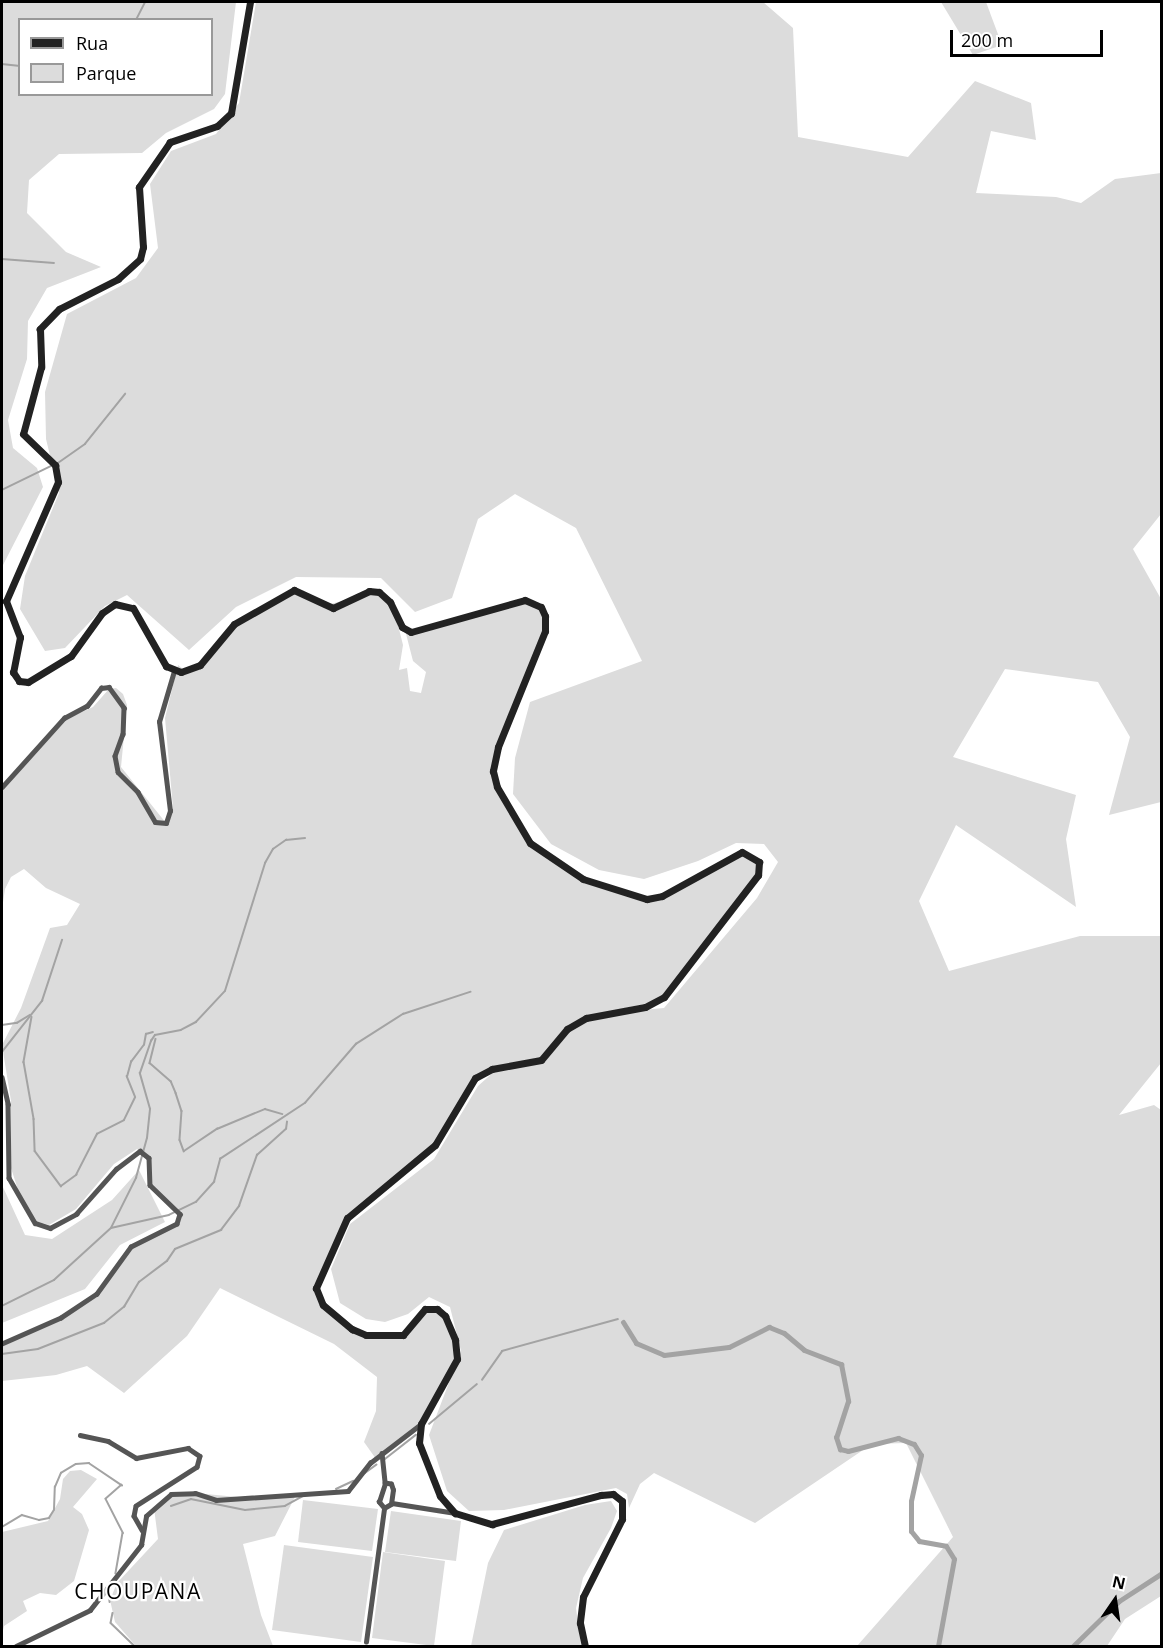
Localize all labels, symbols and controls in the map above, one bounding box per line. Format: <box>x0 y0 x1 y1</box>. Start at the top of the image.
legend <box>18 18 213 96</box>
scale bar <box>953 18 1106 56</box>
text: 200 m <box>961 28 1013 52</box>
text: Rua <box>76 31 108 55</box>
text: Parque <box>76 61 136 85</box>
north arrow <box>1085 1570 1145 1630</box>
text: N <box>1110 1570 1128 1595</box>
district label: CHOUPANA <box>74 1578 202 1604</box>

